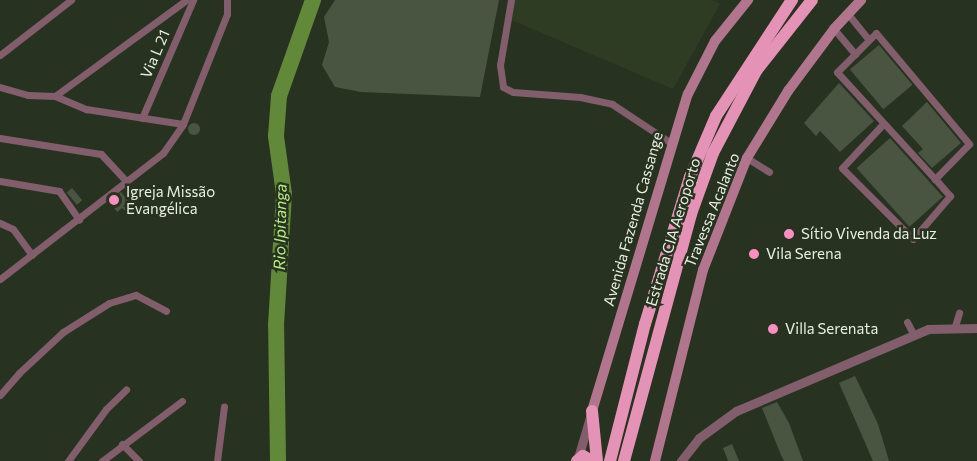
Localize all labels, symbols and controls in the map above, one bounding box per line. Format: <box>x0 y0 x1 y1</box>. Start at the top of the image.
street label: Via L 21 <box>137 27 173 81</box>
street label: Avenida Fazenda Cassange <box>599 130 667 308</box>
street label: Travessa Acalanto <box>681 150 743 270</box>
street label: Estrada CIA Aeroporto <box>642 156 704 308</box>
place label: Igreja Missão Evangélica <box>126 182 215 217</box>
water label: Rio Ipitanga <box>270 184 290 270</box>
marker: Igreja Missão Evangélica <box>107 193 121 207</box>
place label: Sítio Vivenda da Luz <box>801 225 937 243</box>
marker: Sítio Vivenda da Luz <box>782 227 796 241</box>
place label: Vila Serena <box>766 245 841 263</box>
marker: Vila Serena <box>747 247 761 261</box>
place label: Villa Serenata <box>785 320 878 338</box>
marker: Villa Serenata <box>766 322 780 336</box>

